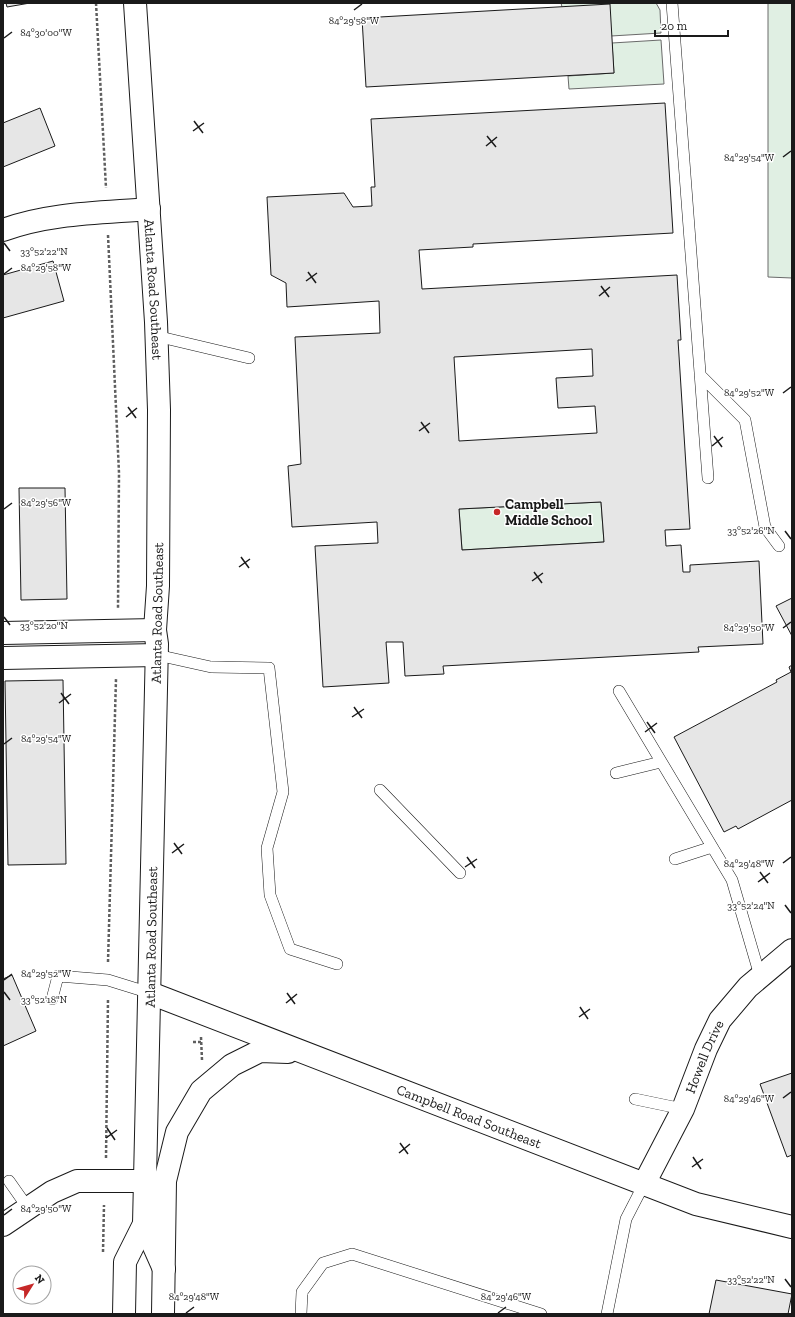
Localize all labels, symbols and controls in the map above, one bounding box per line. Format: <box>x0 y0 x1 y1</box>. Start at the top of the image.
scale bar <box>655 12 728 38</box>
text: 84°29'58"W <box>329 15 380 27</box>
text: 20 m <box>661 19 688 33</box>
text: 84°30'00"W <box>20 27 72 39</box>
text: 84°29'54"W <box>724 152 775 164</box>
street label: Atlanta Road Southeast <box>140 218 165 361</box>
text: 33°52'22"N <box>20 246 68 258</box>
text: 84°29'58"W <box>21 262 72 274</box>
text: 84°29'52"W <box>724 387 775 399</box>
place label: Campbell Middle School <box>505 496 592 529</box>
text: 84°29'56"W <box>21 497 72 509</box>
marker: Campbell Middle School <box>492 507 502 517</box>
text: 33°52'26"N <box>727 525 775 537</box>
street label: Atlanta Road Southeast <box>148 541 167 684</box>
text: 33°52'20"N <box>20 620 69 632</box>
text: 84°29'50"W <box>724 622 775 634</box>
text: 84°29'54"W <box>21 733 72 745</box>
text: 84°29'48"W <box>724 858 775 870</box>
street label: Atlanta Road Southeast <box>142 865 161 1008</box>
text: 33°52'24"N <box>727 900 775 912</box>
text: 84°29'52"W <box>21 968 72 980</box>
text: 33°52'18"N <box>21 994 68 1006</box>
street label: Howell Drive <box>682 1017 728 1096</box>
street label: Campbell Road Southeast <box>394 1081 544 1153</box>
text: 84°29'46"W <box>724 1093 775 1105</box>
text: 84°29'50"W <box>21 1203 72 1215</box>
north arrow <box>12 1265 52 1305</box>
text: N <box>32 1272 48 1287</box>
text: 33°52'22"N <box>727 1274 775 1286</box>
text: 84°29'48"W <box>169 1291 220 1303</box>
text: 84°29'46"W <box>481 1291 532 1303</box>

